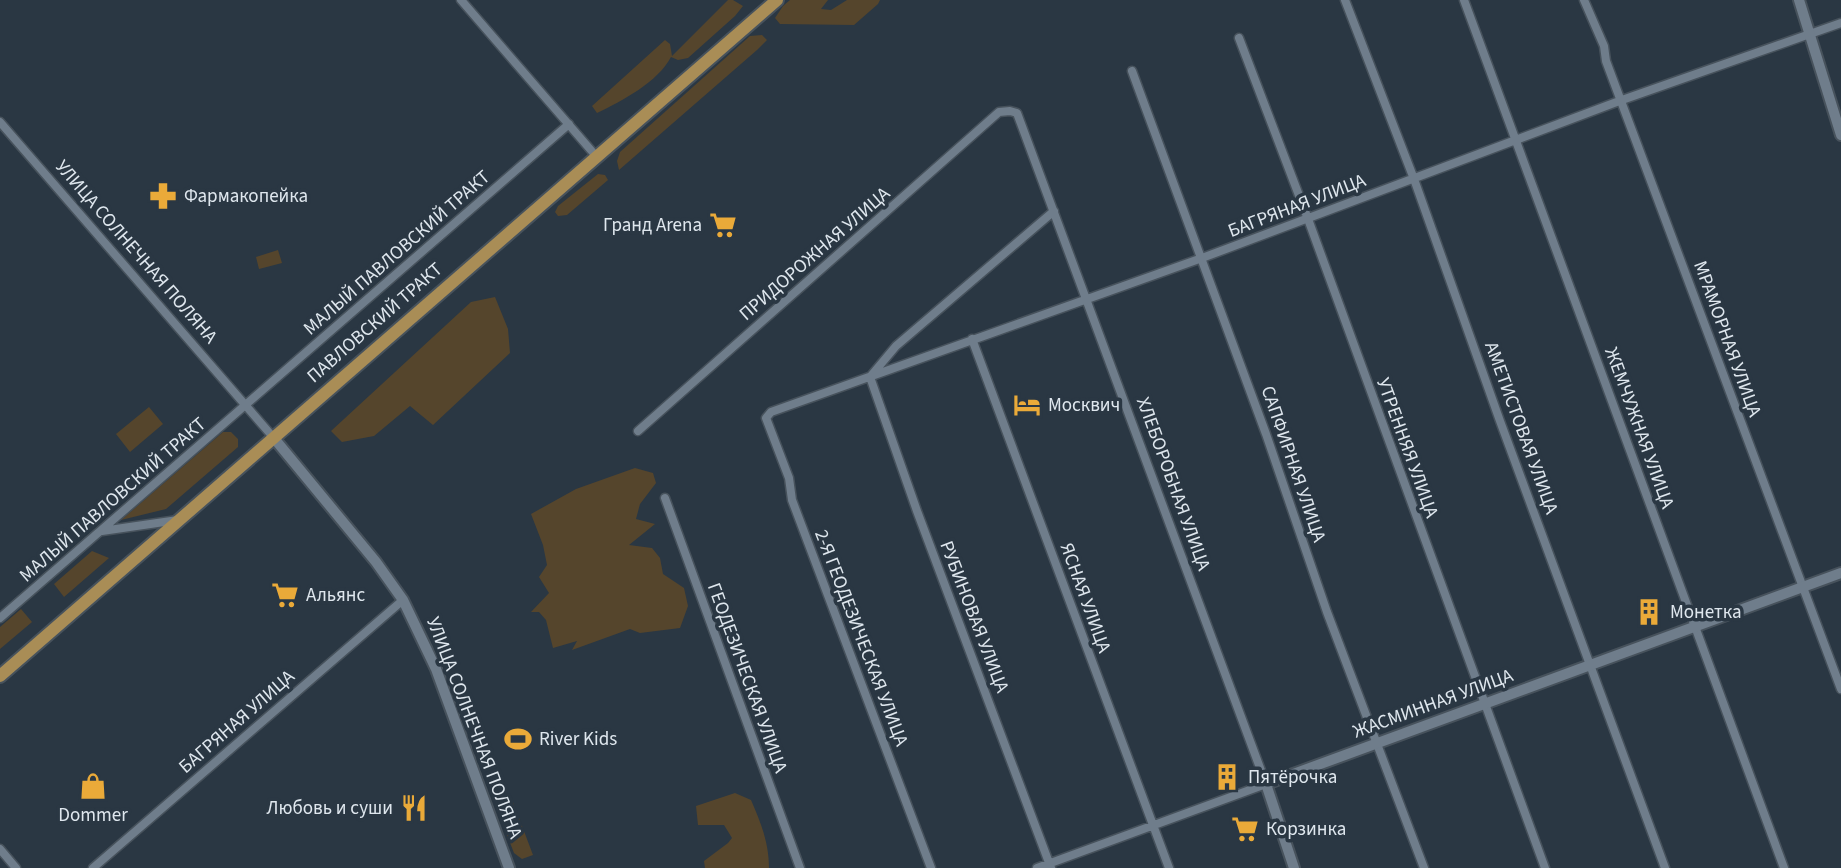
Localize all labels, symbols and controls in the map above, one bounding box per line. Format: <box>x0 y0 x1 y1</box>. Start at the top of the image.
street label: УЛИЦА СОЛНЕЧНАЯ ПОЛЯНА <box>49 154 224 350</box>
street label: МАЛЫЙ ПАВЛОВСКИЙ ТРАКТ <box>299 166 495 340</box>
street label: БАГРЯНАЯ УЛИЦА <box>1224 167 1371 245</box>
street label: ПРИДОРОЖНАЯ УЛИЦА <box>734 180 897 327</box>
pharmacy icon: Фармакопейка <box>148 181 178 211</box>
place label: Фармакопейка <box>184 183 308 210</box>
supermarket icon: Гранд Arena <box>708 210 738 240</box>
place label: Гранд Arena <box>603 212 702 239</box>
street label: МРАМОРНАЯ УЛИЦА <box>1686 257 1768 421</box>
street label: ПАВЛОВСКИЙ ТРАКТ <box>303 258 447 388</box>
street label: АМЕТИСТОВАЯ УЛИЦА <box>1477 338 1565 519</box>
street label: ЖЕМЧУЖНАЯ УЛИЦА <box>1597 344 1681 513</box>
street label: УТРЕННЯЯ УЛИЦА <box>1369 374 1445 522</box>
street label: САПФИРНАЯ УЛИЦА <box>1254 382 1333 546</box>
hotel icon: Москвич <box>1012 390 1042 420</box>
place label: Москвич <box>1048 392 1120 419</box>
street label: ХЛЕБОРОБНАЯ УЛИЦА <box>1129 393 1217 575</box>
street label: МАЛЫЙ ПАВЛОВСКИЙ ТРАКТ <box>14 411 212 589</box>
street label: 2-Я ГЕОДЕЗИЧЕСКАЯ УЛИЦА <box>807 526 915 751</box>
street label: РУБИНОВАЯ УЛИЦА <box>933 537 1016 698</box>
street label: ЯСНАЯ УЛИЦА <box>1053 539 1118 657</box>
street label: ГЕОДЕЗИЧЕСКАЯ УЛИЦА <box>700 579 794 777</box>
supermarket icon: Альянс <box>270 580 300 610</box>
place label: Альянс <box>306 582 365 609</box>
building icon: Монетка <box>1634 597 1664 627</box>
place label: Монетка <box>1670 599 1742 626</box>
street label: УЛИЦА СОЛНЕЧНАЯ ПОЛЯНА <box>419 613 529 843</box>
street label: ЖАСМИННАЯ УЛИЦА <box>1349 662 1517 746</box>
street label: БАГРЯНАЯ УЛИЦА <box>173 664 301 780</box>
sports icon: River Kids <box>503 724 533 754</box>
place label: River Kids <box>539 726 617 753</box>
building icon: Пятёрочка <box>1212 762 1242 792</box>
place label: Пятёрочка <box>1248 764 1337 791</box>
shop icon: Dommer <box>78 771 108 801</box>
restaurant icon: Любовь и суши <box>399 793 429 823</box>
place label: Любовь и суши <box>266 795 393 822</box>
place label: Dommer <box>58 802 128 829</box>
supermarket icon: Корзинка <box>1230 814 1260 844</box>
place label: Корзинка <box>1266 816 1346 843</box>

